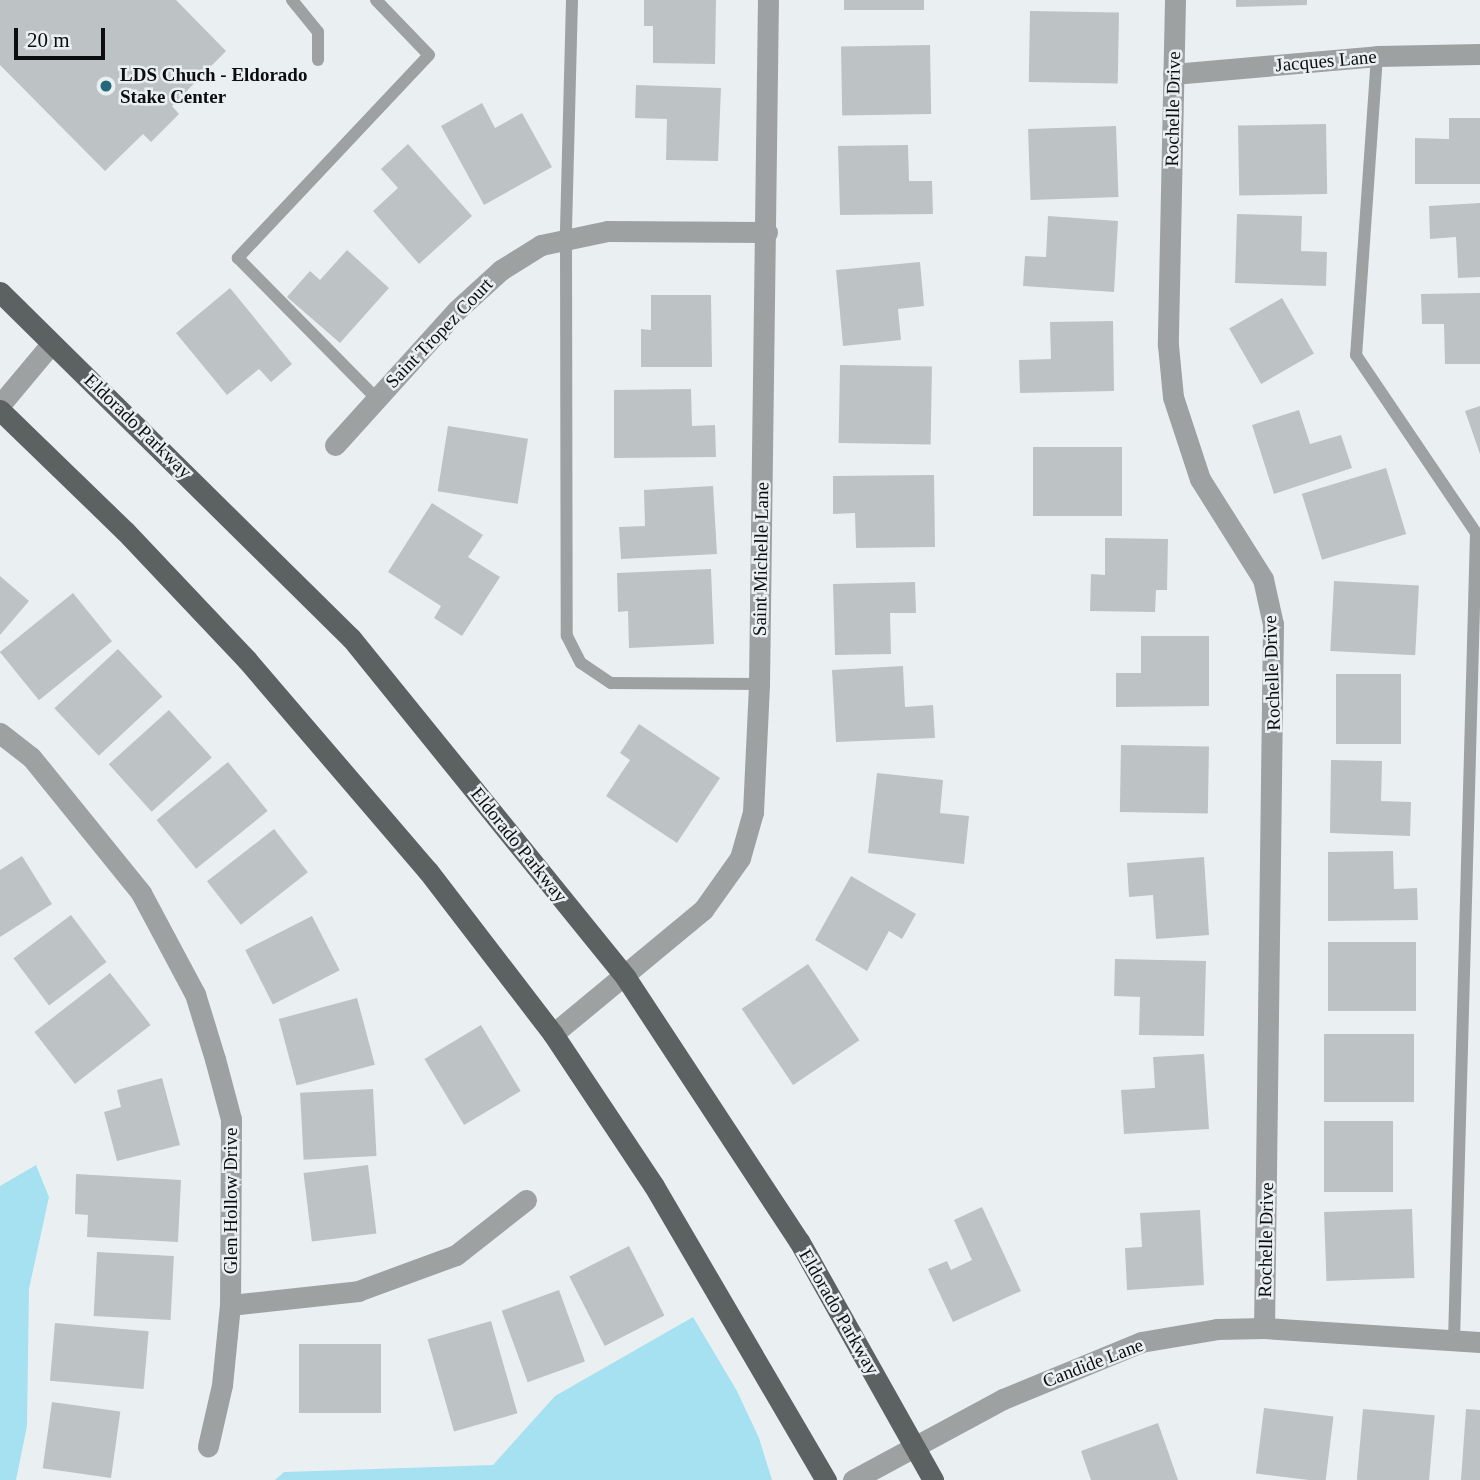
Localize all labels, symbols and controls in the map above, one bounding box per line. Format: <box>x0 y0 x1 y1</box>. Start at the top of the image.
scale bar <box>18 14 108 58</box>
text: 20 m <box>27 28 70 52</box>
street label: Jacques Lane <box>1274 45 1378 77</box>
street label: Rochelle Drive <box>1161 51 1185 167</box>
place label: LDS Chuch - Eldorado Stake Center <box>120 64 307 108</box>
marker: LDS Chuch - Eldorado Stake Center <box>98 78 114 94</box>
street label: Saint Tropez Court <box>380 273 498 393</box>
street label: Eldorado Parkway <box>79 369 197 483</box>
street label: Saint Michelle Lane <box>748 482 774 636</box>
street label: Rochelle Drive <box>1259 615 1285 731</box>
street label: Eldorado Parkway <box>466 783 572 907</box>
street label: Glen Hollow Drive <box>220 1128 242 1274</box>
street label: Rochelle Drive <box>1254 1182 1278 1298</box>
street label: Eldorado Parkway <box>794 1245 884 1379</box>
street label: Candide Lane <box>1039 1333 1147 1393</box>

